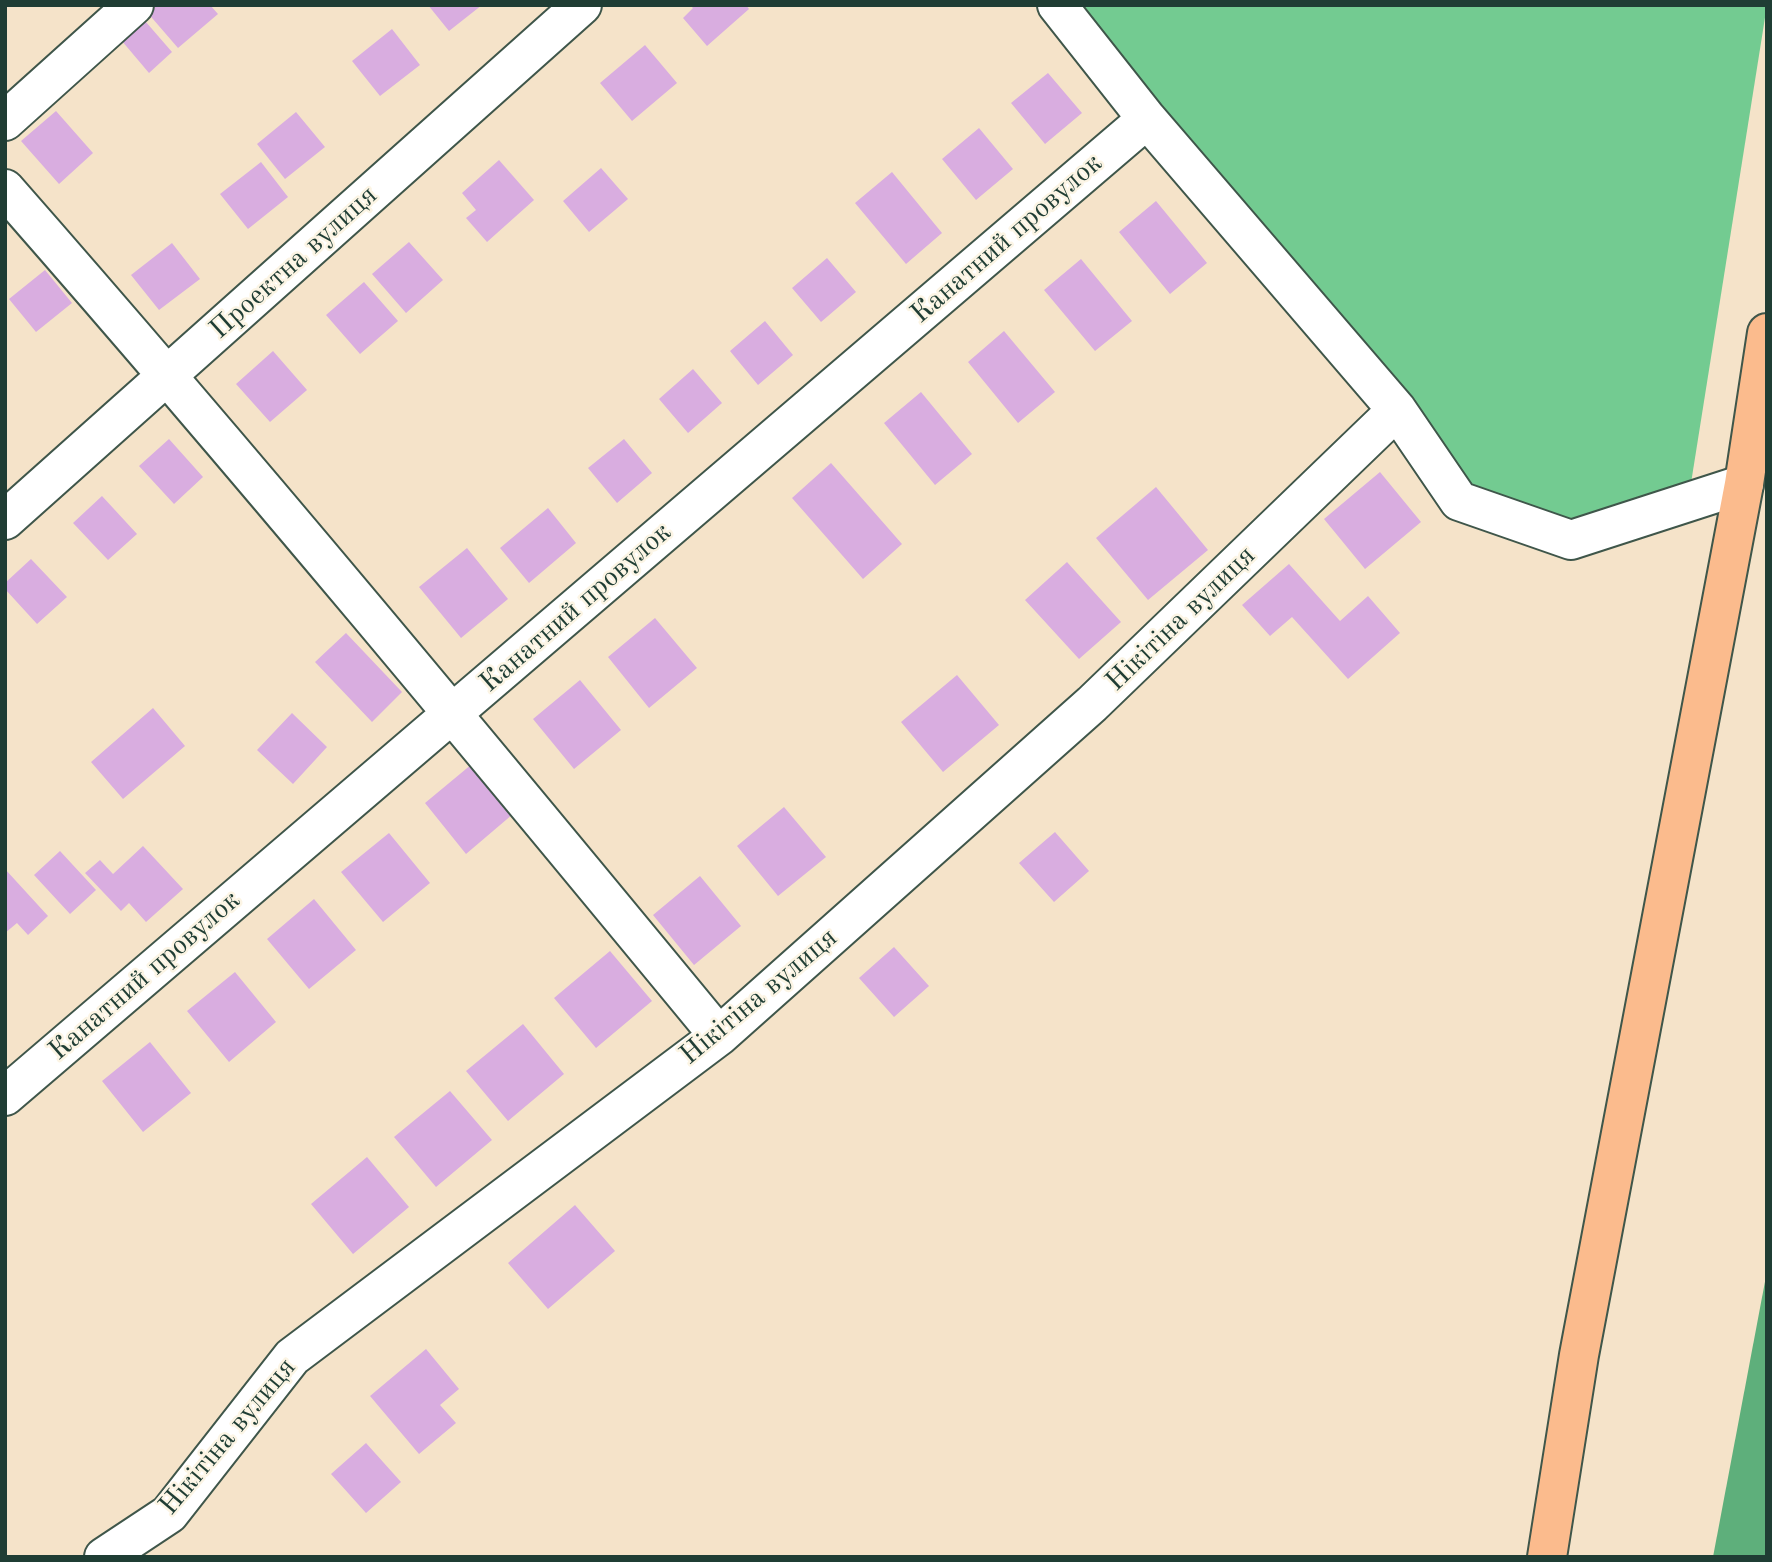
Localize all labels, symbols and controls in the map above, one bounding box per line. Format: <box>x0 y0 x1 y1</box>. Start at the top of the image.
street label: Канатний провулок <box>904 147 1110 331</box>
street label: Проектна вулиця <box>203 179 385 347</box>
street label: Канатний провулок <box>473 516 679 700</box>
street label: Нікітіна вулиця <box>1099 539 1263 699</box>
street label: Канатний провулок <box>42 884 248 1068</box>
street label: Нікітіна вулиця <box>674 922 844 1072</box>
street label: Нікітіна вулиця <box>153 1352 303 1522</box>

